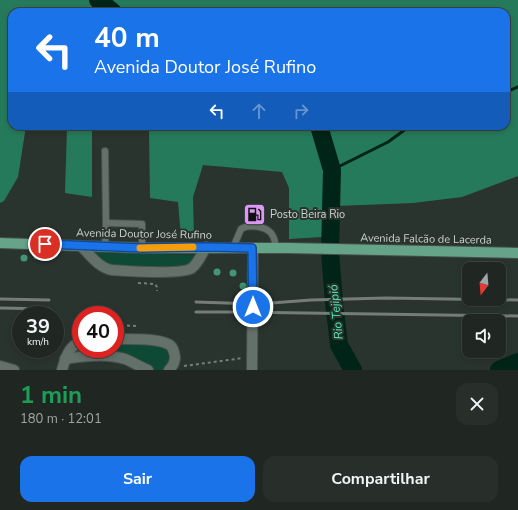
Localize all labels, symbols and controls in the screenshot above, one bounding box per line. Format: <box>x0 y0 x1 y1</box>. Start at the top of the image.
text: 40 m <box>94 19 160 57</box>
icon: left <box>28 24 80 76</box>
text: Avenida Doutor José Rufino <box>94 55 316 79</box>
icon: left <box>206 100 228 122</box>
icon: ahead <box>248 100 270 122</box>
icon: right <box>290 100 312 122</box>
fuel station icon: Posto Beira Rio <box>241 201 267 227</box>
place label: Posto Beira Rio <box>270 207 345 222</box>
street label: Avenida Doutor José Rufino <box>76 225 212 243</box>
pin <box>28 227 62 261</box>
street label: Avenida Falcão de Lacerda <box>360 230 492 248</box>
icon: arrive <box>34 233 56 255</box>
north arrow <box>462 262 506 306</box>
map controls <box>462 262 506 358</box>
water label: Rio Tejipió <box>325 283 347 340</box>
position arrow <box>232 286 274 328</box>
speed limit sign: 40 <box>72 306 124 358</box>
text: 39 <box>26 313 50 340</box>
button: sound <box>462 314 506 358</box>
text: km/h <box>27 335 49 349</box>
text: 1 min <box>20 379 82 411</box>
button: close <box>456 383 498 425</box>
text: 180 m · 12:01 <box>20 410 102 428</box>
button: Sair <box>20 456 255 502</box>
button: Compartilhar <box>263 456 498 502</box>

